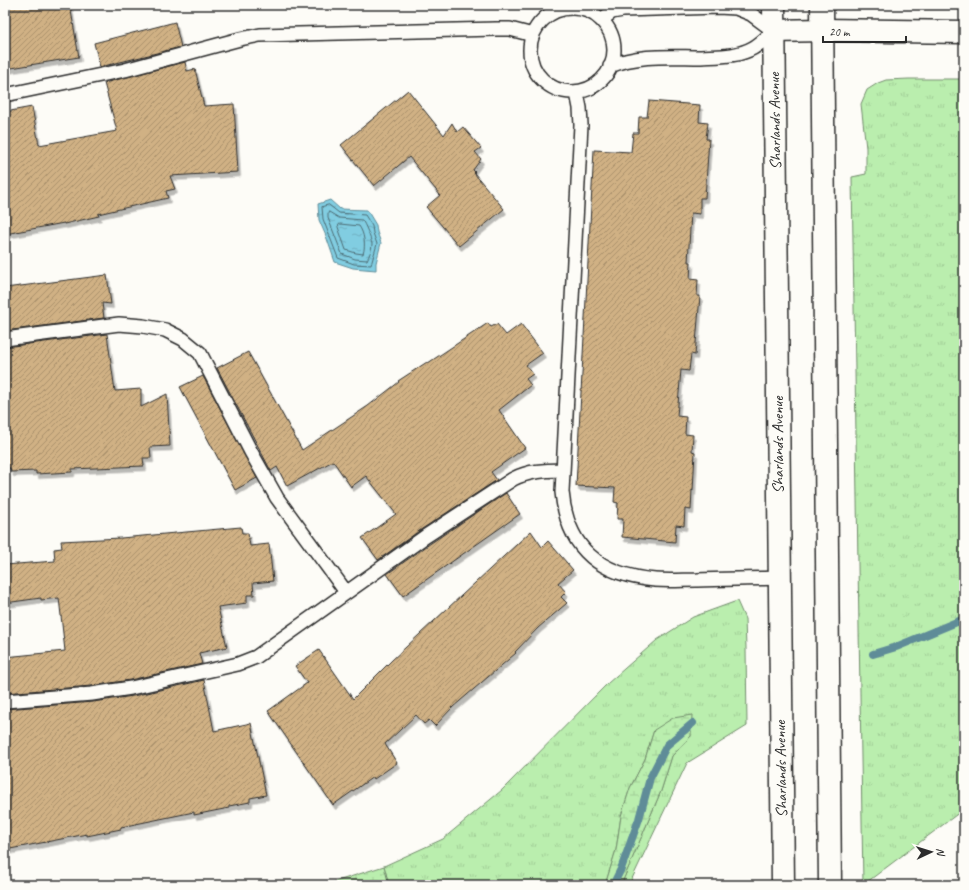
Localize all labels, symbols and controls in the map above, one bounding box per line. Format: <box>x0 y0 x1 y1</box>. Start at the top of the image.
scale bar <box>823 18 906 44</box>
text: 20 m <box>829 24 851 40</box>
street label: Sharlands Avenue <box>764 71 786 170</box>
street label: Sharlands Avenue <box>768 395 788 493</box>
street label: Sharlands Avenue <box>770 719 792 818</box>
north arrow <box>911 832 951 872</box>
text: N <box>934 847 948 857</box>

